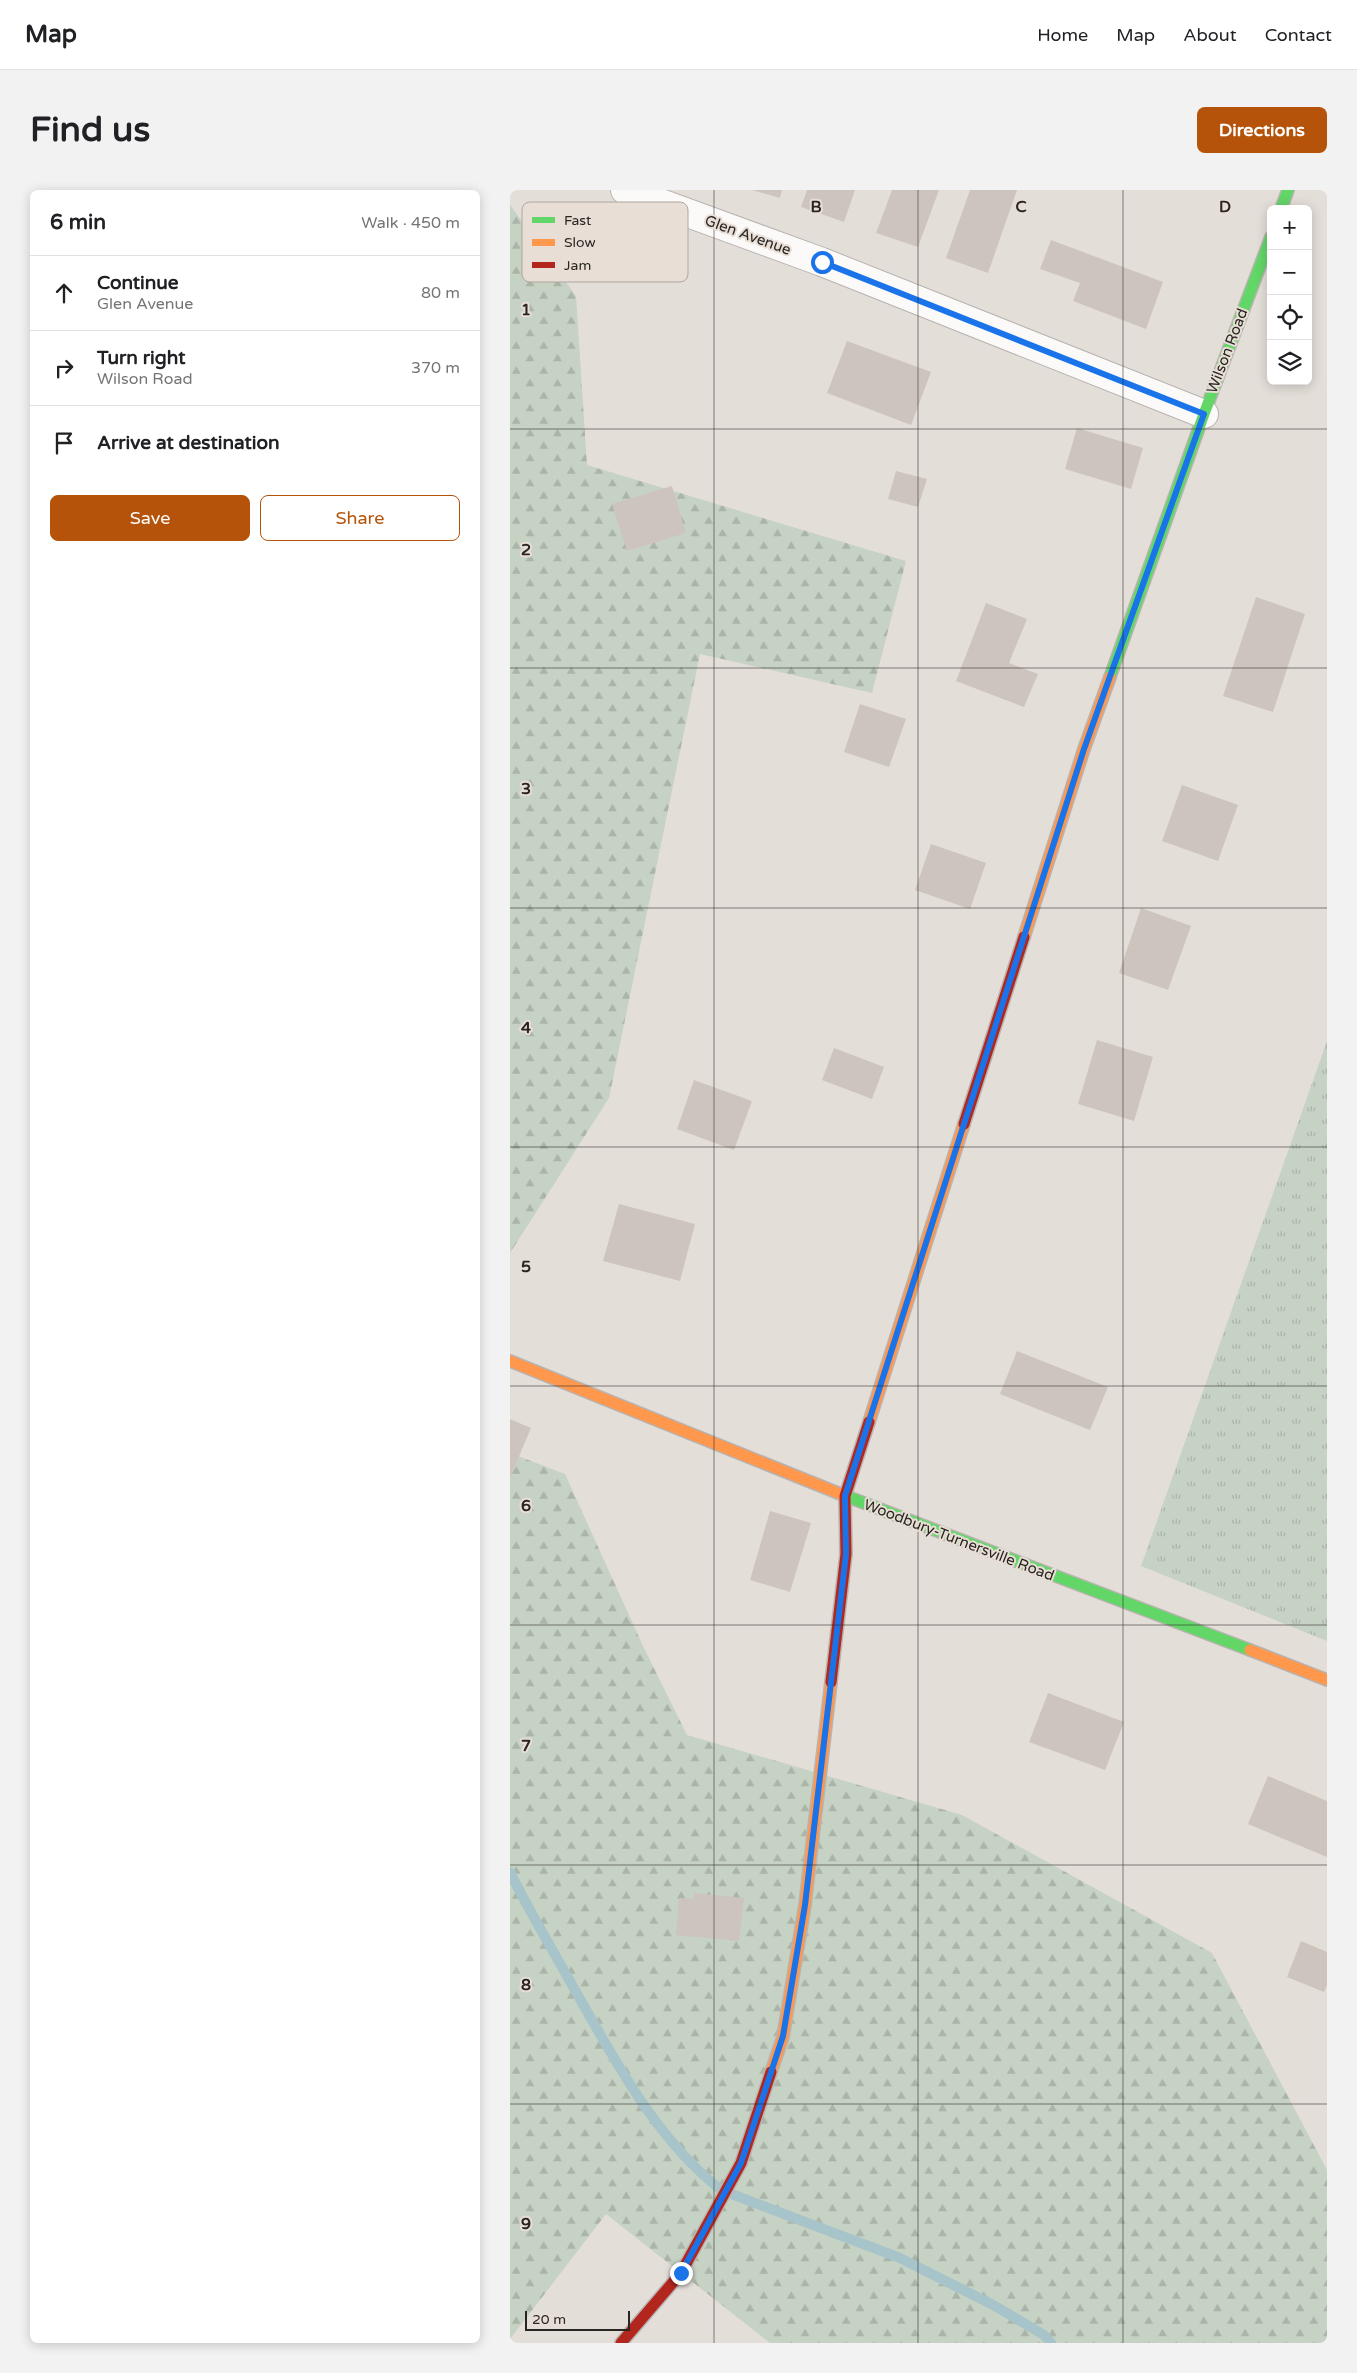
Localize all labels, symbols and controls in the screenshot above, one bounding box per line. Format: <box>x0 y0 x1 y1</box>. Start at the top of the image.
text: Map <box>25 20 77 49</box>
text: Home <box>1037 24 1088 46</box>
text: Map <box>1116 24 1155 46</box>
text: About <box>1183 24 1237 46</box>
text: Contact <box>1265 24 1332 46</box>
button: Directions <box>1197 107 1327 153</box>
text: Find us <box>30 109 150 151</box>
text: B <box>810 197 822 217</box>
text: C <box>1015 197 1027 217</box>
text: D <box>1219 197 1231 217</box>
legend <box>522 202 688 282</box>
map controls <box>1267 205 1312 385</box>
button: + <box>1267 205 1312 250</box>
text: 6 min <box>50 210 106 235</box>
street label: Glen Avenue <box>702 211 794 259</box>
text: Fast <box>564 212 592 229</box>
text: Walk · 450 m <box>361 213 460 233</box>
text: Slow <box>564 234 596 251</box>
button: − <box>1267 250 1312 295</box>
route start <box>811 251 834 274</box>
text: Jam <box>564 257 591 274</box>
text: Continue <box>97 272 179 294</box>
icon: ahead <box>50 279 78 307</box>
text: 80 m <box>421 283 460 303</box>
text: Glen Avenue <box>97 294 193 314</box>
button: locate <box>1267 295 1312 340</box>
text: 1 <box>521 300 531 320</box>
street label: Wilson Road <box>1203 306 1251 396</box>
button: layers <box>1267 340 1312 385</box>
text: Turn right <box>97 347 185 369</box>
icon: right <box>50 354 78 382</box>
text: 370 m <box>411 358 460 378</box>
text: Wilson Road <box>97 369 193 389</box>
icon: arrive <box>50 429 78 457</box>
text: Arrive at destination <box>97 432 280 454</box>
button: Save <box>50 495 250 541</box>
button: Share <box>260 495 460 541</box>
text: 2 <box>521 540 531 560</box>
text: 3 <box>521 779 531 799</box>
text: 4 <box>521 1018 531 1038</box>
text: 5 <box>521 1257 531 1277</box>
street label: Woodbury-Turnersville Road <box>861 1495 1057 1585</box>
text: 6 <box>521 1496 531 1516</box>
text: 7 <box>521 1736 531 1756</box>
text: 8 <box>521 1975 531 1995</box>
text: 9 <box>521 2214 531 2234</box>
route end <box>670 2262 693 2285</box>
scale bar <box>525 2308 630 2331</box>
text: 20 m <box>532 2311 566 2328</box>

